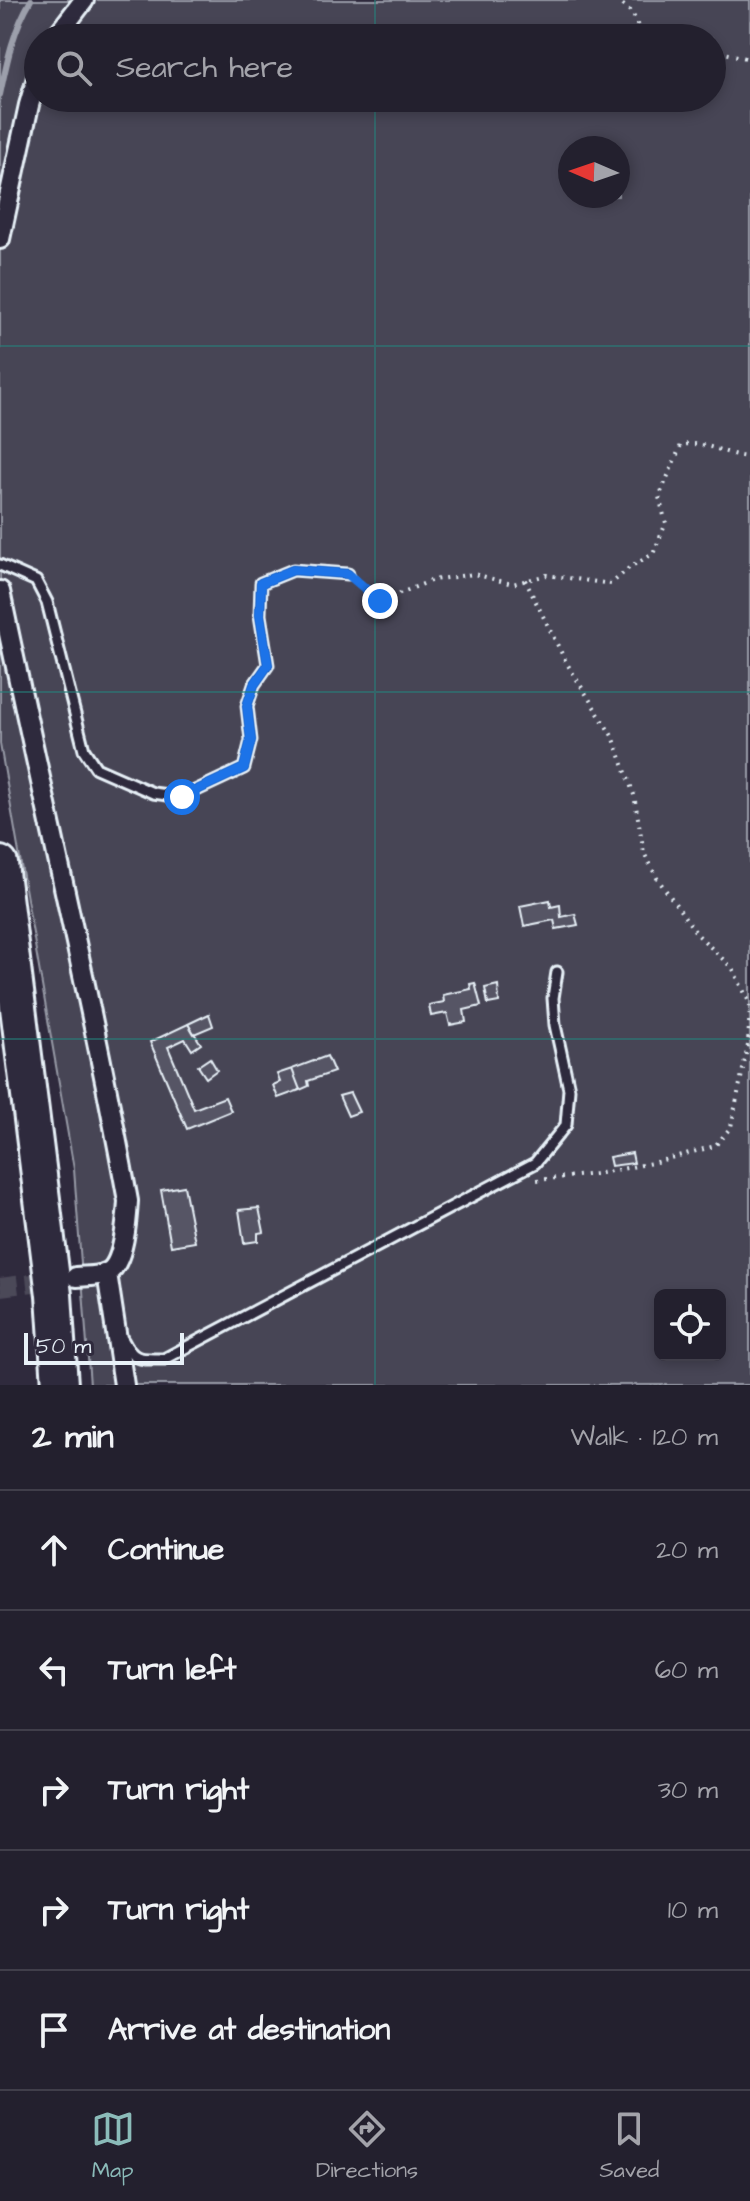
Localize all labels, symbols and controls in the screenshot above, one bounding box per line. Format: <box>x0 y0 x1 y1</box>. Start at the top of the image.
search box <box>24 24 726 112</box>
icon: search <box>52 46 96 90</box>
text: Search here <box>116 47 293 89</box>
north arrow <box>558 136 630 208</box>
route end <box>362 583 398 619</box>
route start <box>164 779 200 815</box>
map controls <box>654 1289 726 1361</box>
button: locate <box>654 1289 726 1361</box>
scale bar <box>24 1329 184 1365</box>
text: 50 m <box>36 1331 91 1362</box>
text: 2 min <box>32 1413 114 1461</box>
text: Walk · 120 m <box>571 1419 718 1455</box>
icon: ahead <box>32 1528 76 1572</box>
text: Continue <box>108 1529 224 1571</box>
text: 20 m <box>656 1532 718 1568</box>
icon: left <box>32 1648 76 1692</box>
text: Turn left <box>108 1649 236 1691</box>
text: 60 m <box>655 1652 718 1688</box>
icon: right <box>32 1768 76 1812</box>
text: Turn right <box>108 1769 249 1811</box>
text: 30 m <box>658 1772 718 1808</box>
icon: right <box>32 1888 76 1932</box>
text: Turn right <box>108 1889 249 1931</box>
text: 10 m <box>668 1892 718 1928</box>
icon: arrive <box>32 2008 76 2052</box>
text: Arrive at destination <box>108 2009 390 2051</box>
tab: Map <box>91 2107 135 2186</box>
tab: Directions <box>316 2107 418 2186</box>
tab: Saved <box>599 2107 659 2186</box>

